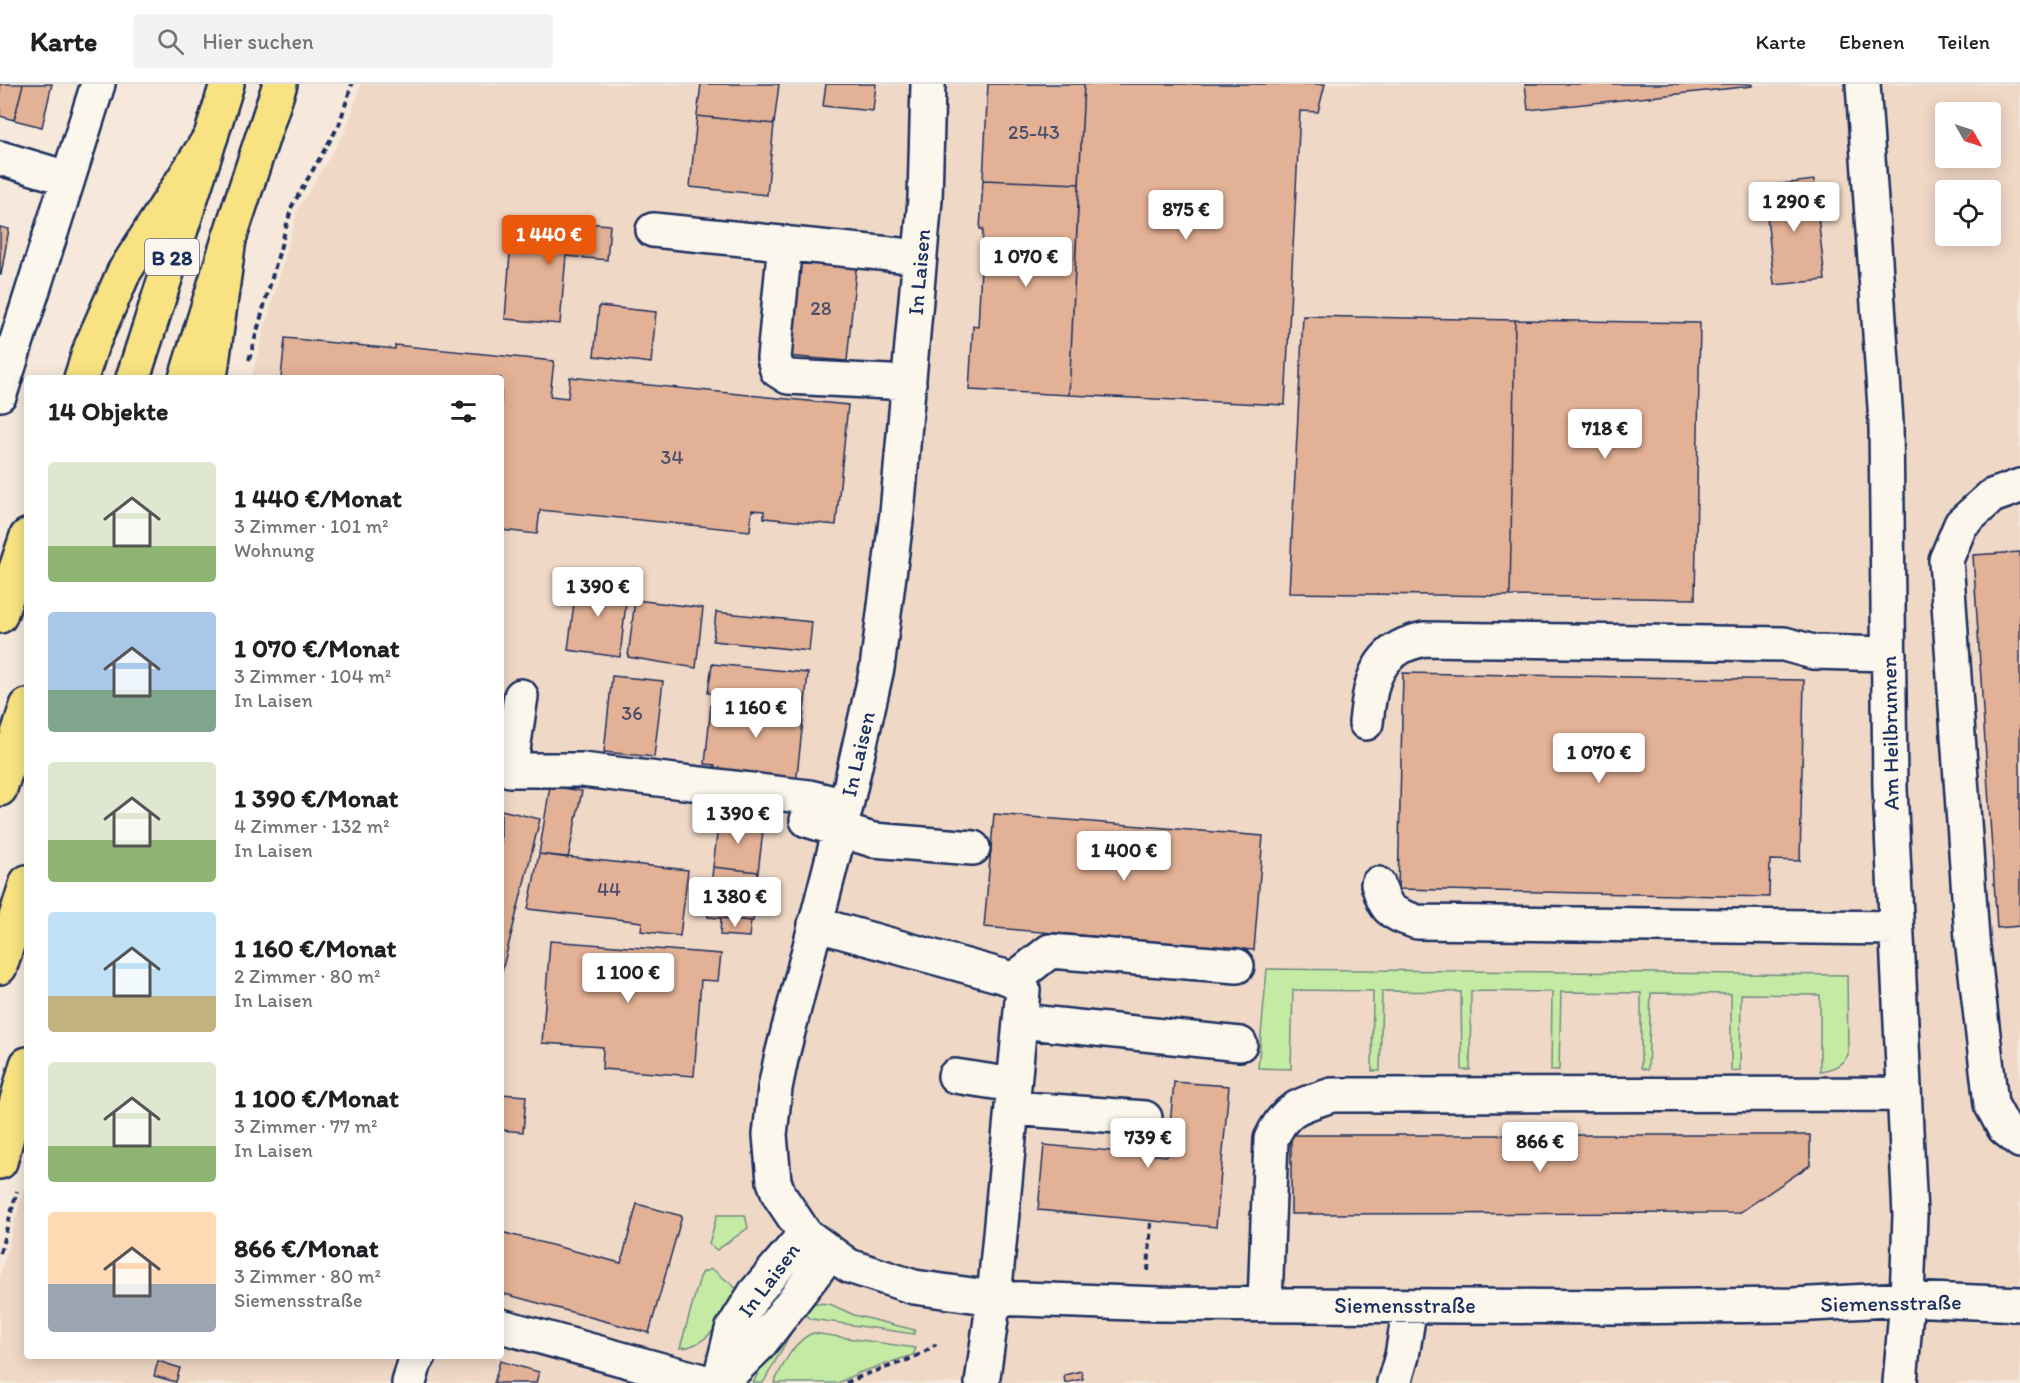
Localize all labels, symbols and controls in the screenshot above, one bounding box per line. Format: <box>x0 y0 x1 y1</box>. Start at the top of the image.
search box <box>133 14 553 68</box>
text: Karte <box>30 24 97 58</box>
icon: search <box>154 25 187 58</box>
text: Hier suchen <box>202 28 314 55</box>
text: Karte <box>1756 29 1806 54</box>
text: Ebenen <box>1839 29 1905 54</box>
text: Teilen <box>1938 29 1990 54</box>
north arrow <box>1935 102 2001 168</box>
map controls <box>1935 102 2001 246</box>
house number: 25-43 <box>1008 120 1060 144</box>
button: locate <box>1935 180 2001 246</box>
pin: 1 290 € <box>1739 182 1849 233</box>
text: 1 290 € <box>1763 189 1826 213</box>
pin: 875 € <box>1144 190 1228 241</box>
text: 875 € <box>1162 197 1210 221</box>
pin: 1 440 € <box>494 215 604 266</box>
text: 1 440 € <box>516 222 582 246</box>
street label: In Laisen <box>902 227 936 316</box>
pin: 1 070 € <box>971 237 1081 288</box>
road number: B 28 <box>145 239 199 275</box>
text: 1 070 € <box>994 244 1058 268</box>
house number: 28 <box>810 296 832 320</box>
text: 14 Objekte <box>48 395 168 427</box>
icon: filters <box>447 395 480 428</box>
pin: 718 € <box>1563 409 1647 460</box>
text: 718 € <box>1582 416 1628 440</box>
house number: 34 <box>661 445 683 469</box>
text: 1 440 €/Monat <box>234 482 402 514</box>
icon: home <box>96 486 168 558</box>
text: 3 Zimmer · 101 m² <box>234 514 389 538</box>
text: Wohnung <box>234 538 315 562</box>
pin: 1 390 € <box>543 567 653 618</box>
text: 1 390 € <box>566 574 630 598</box>
text: 1 070 €/Monat <box>234 632 399 664</box>
icon: home <box>96 636 168 708</box>
street label: Am Heilbrunnen <box>1875 655 1905 811</box>
text: 3 Zimmer · 104 m² <box>234 664 391 688</box>
text: In Laisen <box>234 688 313 712</box>
pin: 1 160 € <box>701 688 811 739</box>
text: 1 160 € <box>725 695 787 719</box>
house number: 36 <box>621 701 643 725</box>
street label: In Laisen <box>835 708 881 799</box>
pin: 1 070 € <box>1544 733 1654 784</box>
text: 1 070 € <box>1567 740 1631 764</box>
text: 1 390 €/Monat <box>234 782 398 814</box>
icon: home <box>96 786 168 858</box>
pin: 1 390 € <box>683 794 793 845</box>
text: 1 390 € <box>706 801 770 825</box>
text: 4 Zimmer · 132 m² <box>234 814 389 838</box>
pin: 1 400 € <box>1069 831 1179 882</box>
text: In Laisen <box>234 838 313 862</box>
text: 1 400 € <box>1091 838 1157 862</box>
house number: 44 <box>597 877 621 901</box>
pin: 1 380 € <box>680 877 790 928</box>
text: 1 380 € <box>703 884 767 908</box>
text: 1 160 €/Monat <box>234 932 396 964</box>
icon: home <box>96 936 168 1008</box>
pin: 1 100 € <box>573 953 683 1004</box>
text: 1 100 € <box>596 960 660 984</box>
text: 2 Zimmer · 80 m² <box>234 964 381 988</box>
text: In Laisen <box>234 988 313 1012</box>
text: 1 100 €/Monat <box>234 1082 399 1114</box>
icon: home <box>96 1086 168 1158</box>
text: 3 Zimmer · 77 m² <box>234 1114 377 1138</box>
pin: 739 € <box>1106 1118 1190 1169</box>
pin: 866 € <box>1498 1122 1582 1173</box>
text: 739 € <box>1124 1125 1172 1149</box>
text: 866 € <box>1516 1129 1564 1153</box>
text: In Laisen <box>234 1138 313 1162</box>
text: 866 €/Monat <box>234 1232 378 1264</box>
icon: home <box>96 1236 168 1308</box>
street label: In Laisen <box>732 1237 806 1323</box>
text: 3 Zimmer · 80 m² <box>234 1264 381 1288</box>
text: Siemensstraße <box>234 1288 362 1312</box>
street label: Siemensstraße <box>1820 1288 1962 1318</box>
street label: Siemensstraße <box>1334 1292 1476 1319</box>

